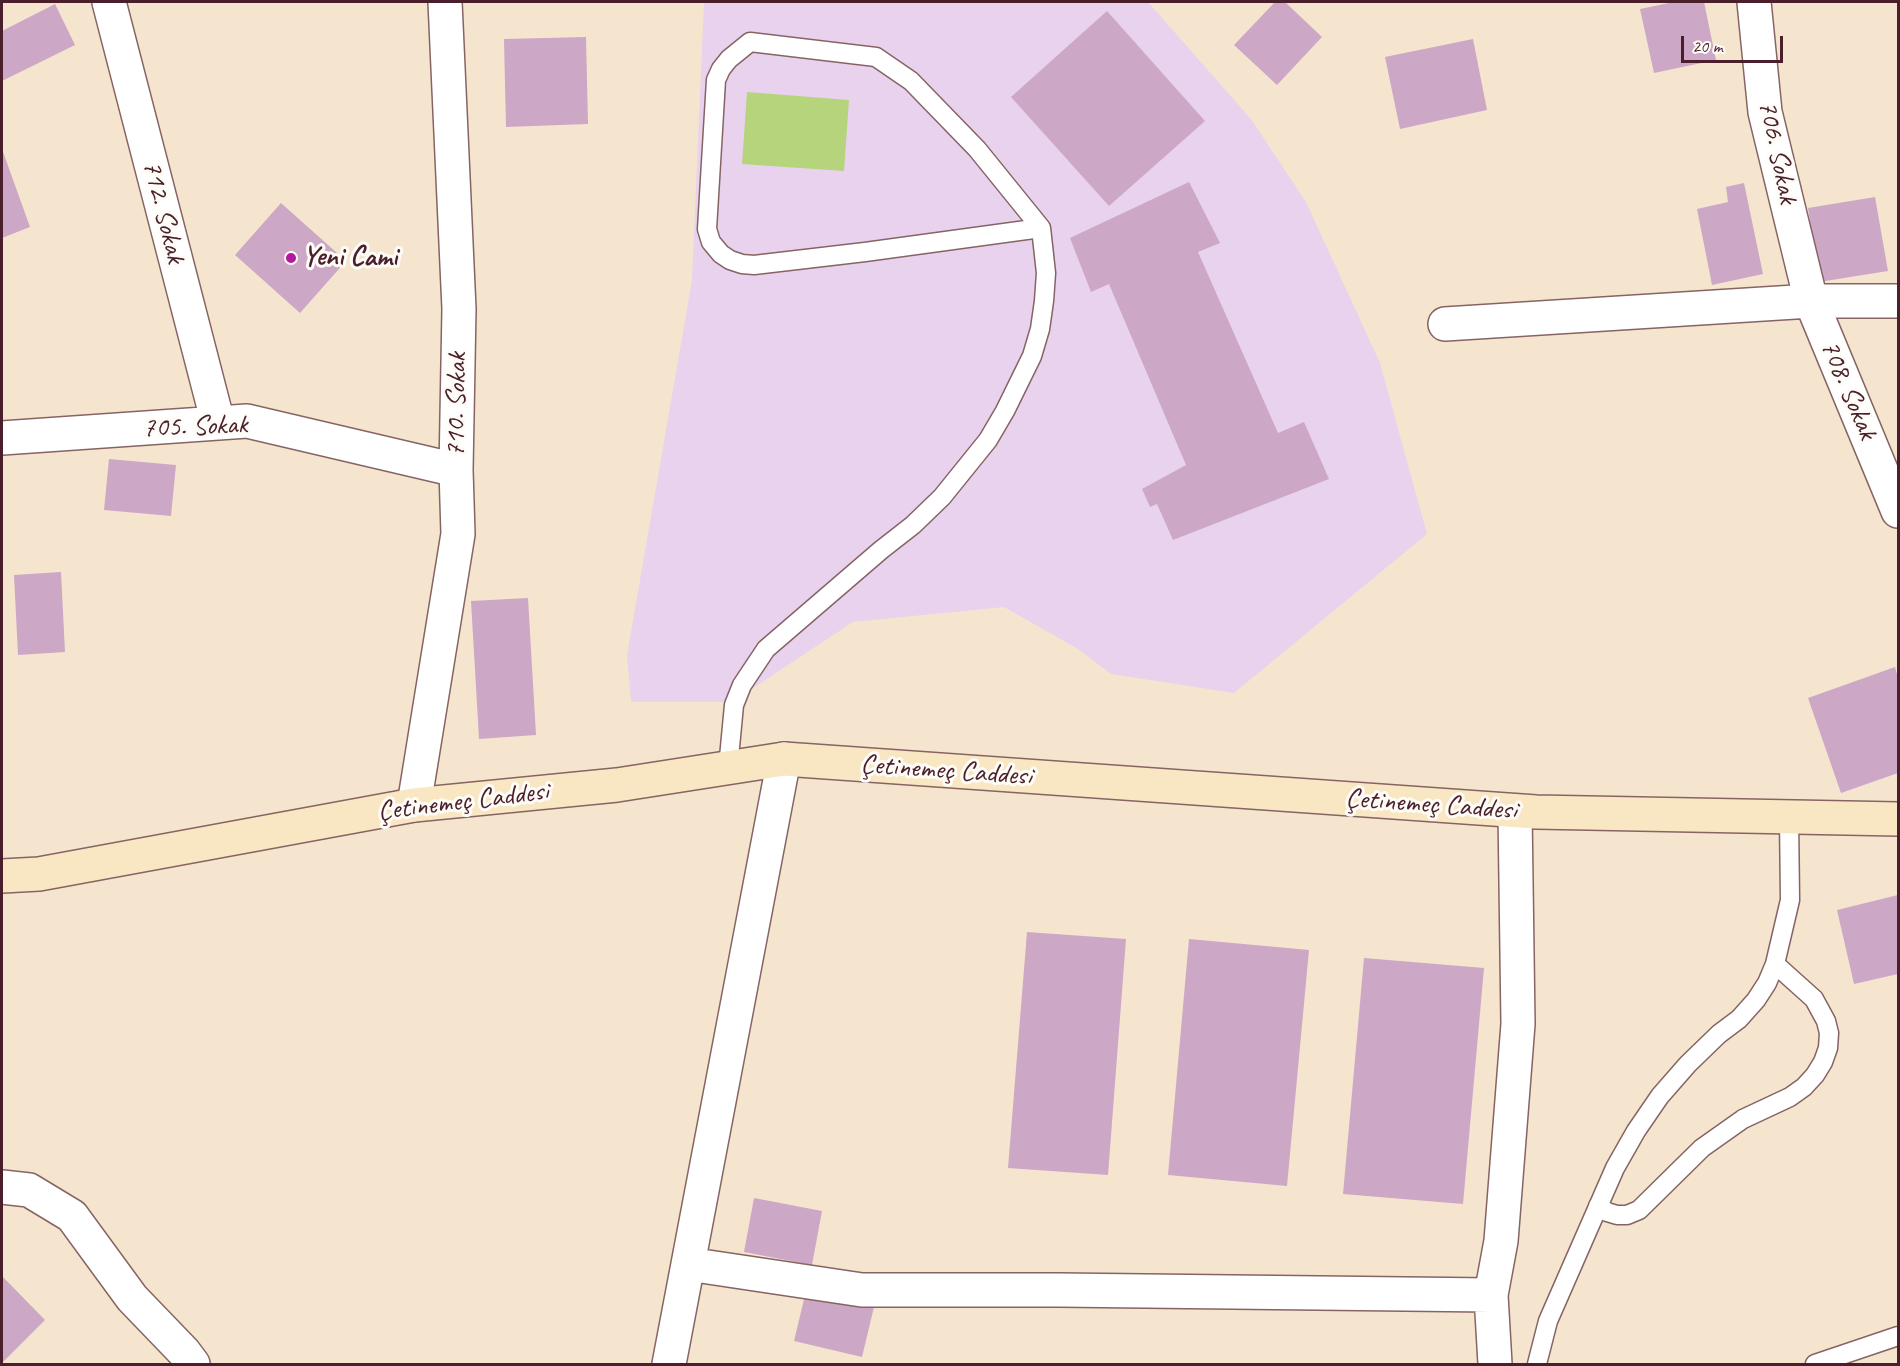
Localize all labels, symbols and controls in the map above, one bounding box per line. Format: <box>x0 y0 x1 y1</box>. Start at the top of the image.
scale bar <box>1684 24 1786 62</box>
text: 20 m <box>1692 35 1723 57</box>
street label: 706. Sokak <box>1750 97 1804 207</box>
street label: 712. Sokak <box>134 157 192 267</box>
place label: Yeni Cami <box>303 241 397 275</box>
marker: Yeni Cami <box>284 251 298 265</box>
street label: 708. Sokak <box>1812 335 1884 445</box>
street label: 710. Sokak <box>439 352 475 458</box>
street label: 705. Sokak <box>142 408 248 446</box>
street label: Çetinemeç Caddesi <box>859 748 1033 794</box>
street label: Çetinemeç Caddesi <box>376 775 550 829</box>
street label: Çetinemeç Caddesi <box>1344 782 1518 828</box>

